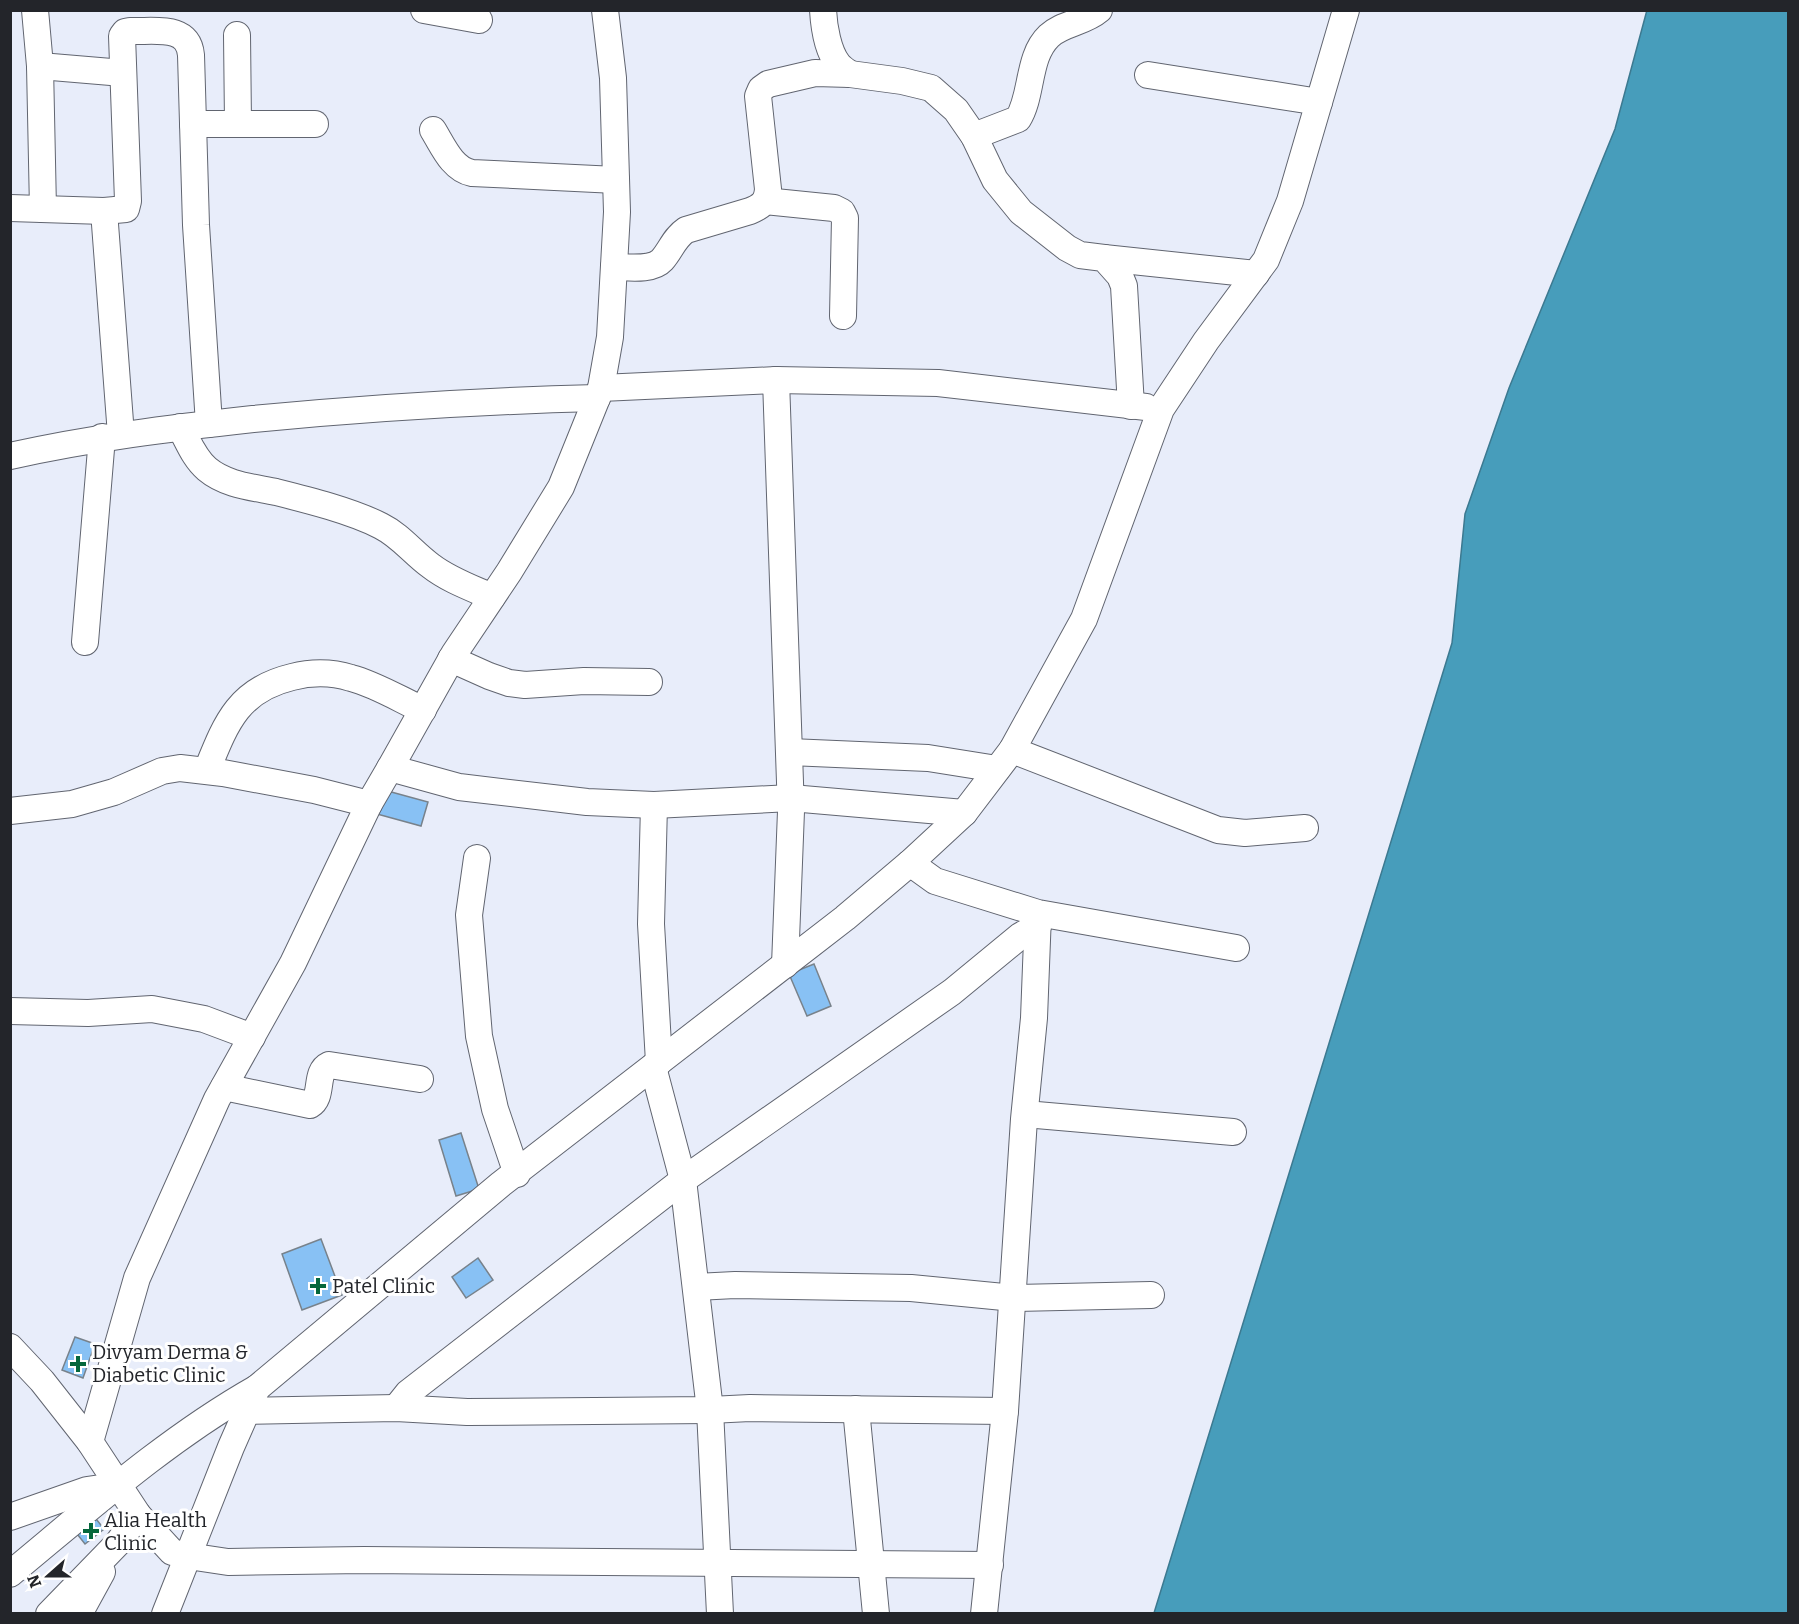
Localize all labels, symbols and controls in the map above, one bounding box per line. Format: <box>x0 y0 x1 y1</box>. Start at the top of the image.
place label: Patel Clinic <box>332 1274 435 1298</box>
marker: Patel Clinic <box>309 1277 327 1295</box>
place label: Divyam Derma & Diabetic Clinic <box>92 1340 248 1387</box>
marker: Divyam Derma & Diabetic Clinic <box>69 1355 87 1373</box>
place label: Alia Health Clinic <box>104 1508 208 1555</box>
marker: Alia Health Clinic <box>82 1522 100 1540</box>
north arrow <box>18 1546 78 1606</box>
text: N <box>23 1572 46 1590</box>

